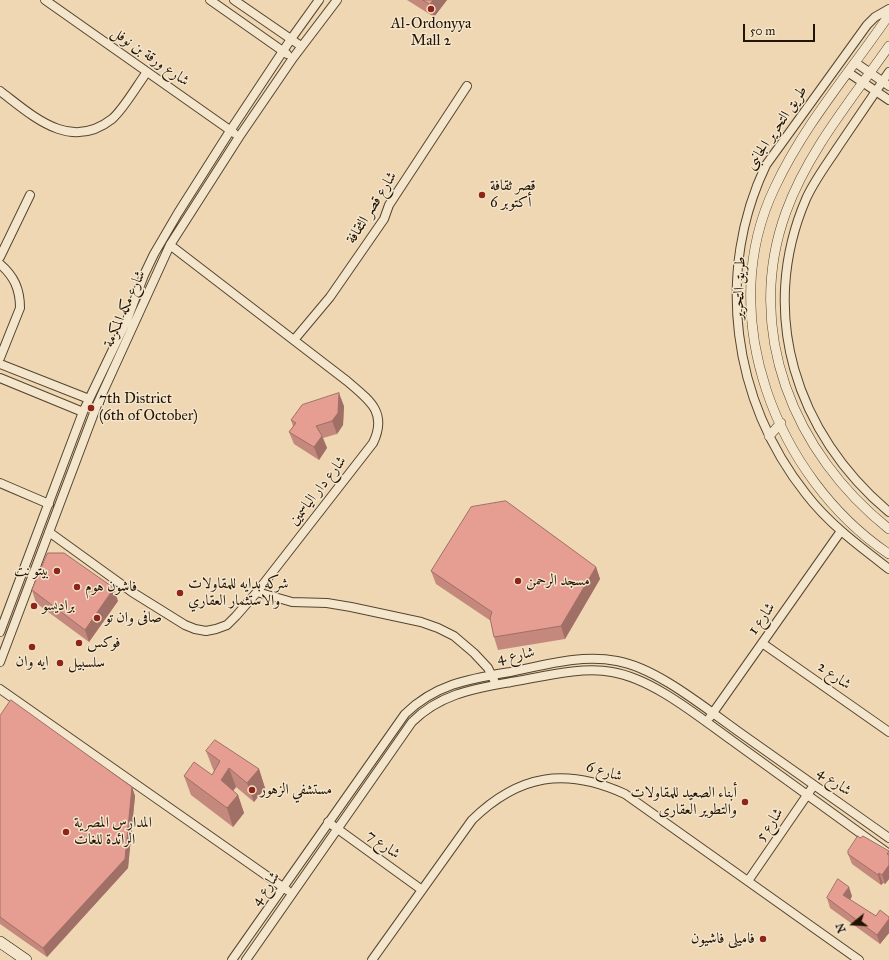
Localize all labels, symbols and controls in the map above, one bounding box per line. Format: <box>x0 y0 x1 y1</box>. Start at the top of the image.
marker: Al-Ordonyya Mall 2 <box>426 4 436 14</box>
place label: Al-Ordonyya Mall 2 <box>391 15 471 50</box>
scale bar <box>745 16 817 42</box>
street label: شارع ورقة بن نوفل <box>108 23 192 91</box>
text: 50 m <box>750 24 775 38</box>
street label: طريق التحرير الجانبى <box>742 83 812 173</box>
street label: شارع قصر الثقافة <box>343 169 401 247</box>
place label: قصر ثقافة 6 أكتوبر <box>490 177 536 212</box>
marker: قصر ثقافة 6 أكتوبر <box>477 190 487 200</box>
street label: طريق التحرير <box>730 256 750 320</box>
street label: شارع مكه المكرمة <box>100 268 150 350</box>
place label: 7th District (6th of October) <box>99 390 198 425</box>
marker: 7th District (6th of October) <box>86 403 96 413</box>
street label: شارع دار الياسمين <box>285 453 351 529</box>
place label: بيتو نت <box>14 562 49 580</box>
marker: بيتو نت <box>52 566 62 576</box>
place label: مسجد الرحمن <box>526 572 590 590</box>
place label: شركه بدايه للمقاولات والاستثمار العقاري <box>188 575 288 610</box>
marker: مسجد الرحمن <box>513 576 523 586</box>
place label: فاشون هوم <box>85 578 137 596</box>
marker: فاشون هوم <box>72 582 82 592</box>
marker: شركه بدايه للمقاولات والاستثمار العقاري <box>175 588 185 598</box>
place label: براديسو <box>42 597 75 615</box>
street label: شارع 1 <box>745 599 779 639</box>
marker: براديسو <box>29 601 39 611</box>
place label: صافى وان تو <box>105 609 162 627</box>
marker: صافى وان تو <box>92 613 102 623</box>
place label: فوكس <box>87 634 120 652</box>
marker: فوكس <box>74 638 84 648</box>
marker: ايه وان <box>27 642 37 652</box>
street label: شارع 4 <box>496 644 536 668</box>
place label: ايه وان <box>16 653 48 671</box>
place label: سلسبيل <box>68 654 105 672</box>
marker: سلسبيل <box>55 658 65 668</box>
street label: شارع 2 <box>814 658 854 694</box>
street label: شارع 6 <box>584 758 624 786</box>
street label: شارع 4 <box>813 764 855 800</box>
place label: مستشفي الزهور <box>260 781 332 799</box>
place label: أبناء الصعيد للمقاولات والتطوير العقارى <box>631 784 737 819</box>
marker: مستشفي الزهور <box>247 785 257 795</box>
marker: أبناء الصعيد للمقاولات والتطوير العقارى <box>740 797 750 807</box>
street label: شارع 5 <box>752 805 788 845</box>
place label: المدارس المصرية الرائدة للغات <box>74 814 152 849</box>
marker: المدارس المصرية الرائدة للغات <box>61 827 71 837</box>
street label: شارع 7 <box>363 827 403 863</box>
street label: شارع 4 <box>248 868 284 910</box>
north arrow <box>833 904 873 944</box>
text: N <box>833 921 849 934</box>
place label: فاميلى فاشيون <box>691 930 755 948</box>
marker: فاميلى فاشيون <box>758 934 768 944</box>

